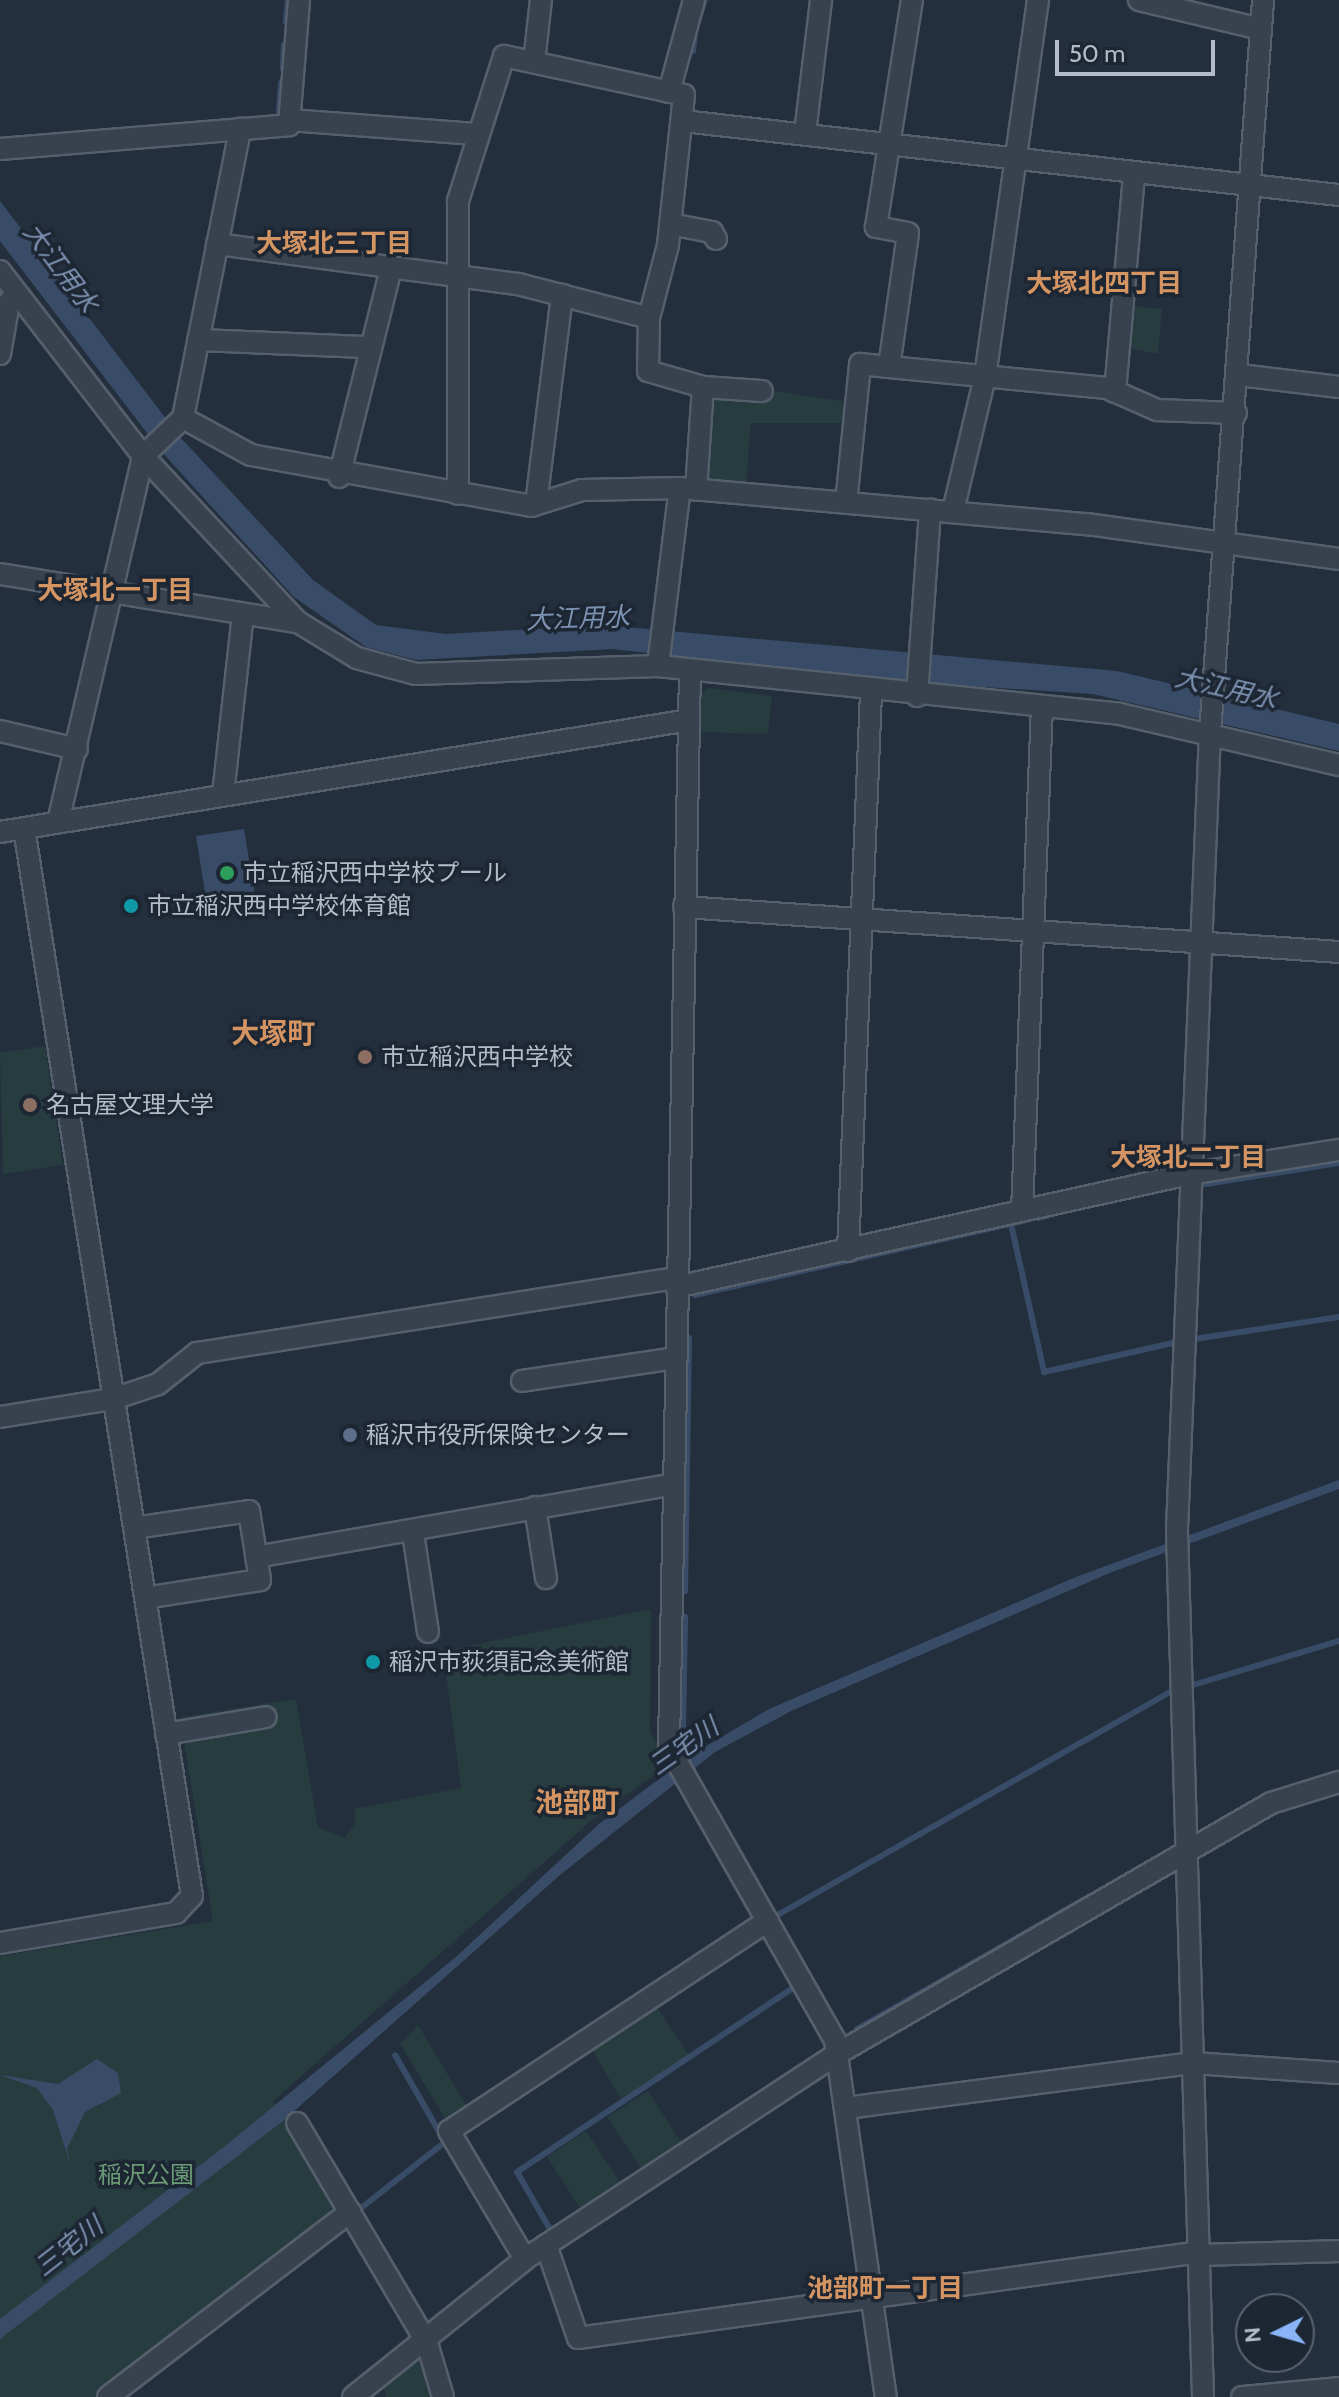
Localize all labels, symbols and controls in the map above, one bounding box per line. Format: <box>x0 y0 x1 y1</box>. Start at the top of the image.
scale bar <box>1059 24 1219 74</box>
text: 50 m <box>1069 39 1125 68</box>
water label: 大江用水 <box>16 217 104 319</box>
district label: 大塚北三丁目 <box>256 228 412 260</box>
district label: 大塚北四丁目 <box>1026 268 1182 300</box>
district label: 大塚北一丁目 <box>37 575 193 607</box>
water label: 大江用水 <box>525 602 631 636</box>
water label: 大江用水 <box>1172 662 1280 716</box>
place label: 市立稲沢西中学校プール <box>243 859 507 887</box>
marker: 市立稲沢西中学校プール <box>218 864 236 882</box>
place label: 市立稲沢西中学校体育館 <box>147 892 411 920</box>
marker: 市立稲沢西中学校体育館 <box>122 897 140 915</box>
district label: 大塚町 <box>231 1016 315 1050</box>
place label: 市立稲沢西中学校 <box>381 1043 573 1071</box>
marker: 市立稲沢西中学校 <box>356 1048 374 1066</box>
place label: 名古屋文理大学 <box>46 1091 214 1119</box>
marker: 名古屋文理大学 <box>21 1096 39 1114</box>
district label: 大塚北二丁目 <box>1110 1142 1266 1174</box>
place label: 稲沢市役所保険センター <box>366 1421 630 1449</box>
marker: 稲沢市役所保険センター <box>341 1426 359 1444</box>
place label: 稲沢市荻須記念美術館 <box>389 1648 629 1676</box>
marker: 稲沢市荻須記念美術館 <box>364 1653 382 1671</box>
water label: 三宅川 <box>643 1712 725 1782</box>
district label: 池部町 <box>535 1785 619 1819</box>
park label: 稲沢公園 <box>98 2161 194 2189</box>
water label: 三宅川 <box>29 2211 109 2283</box>
district label: 池部町一丁目 <box>807 2273 963 2305</box>
north arrow <box>1235 2293 1315 2373</box>
text: N <box>1238 2326 1267 2344</box>

